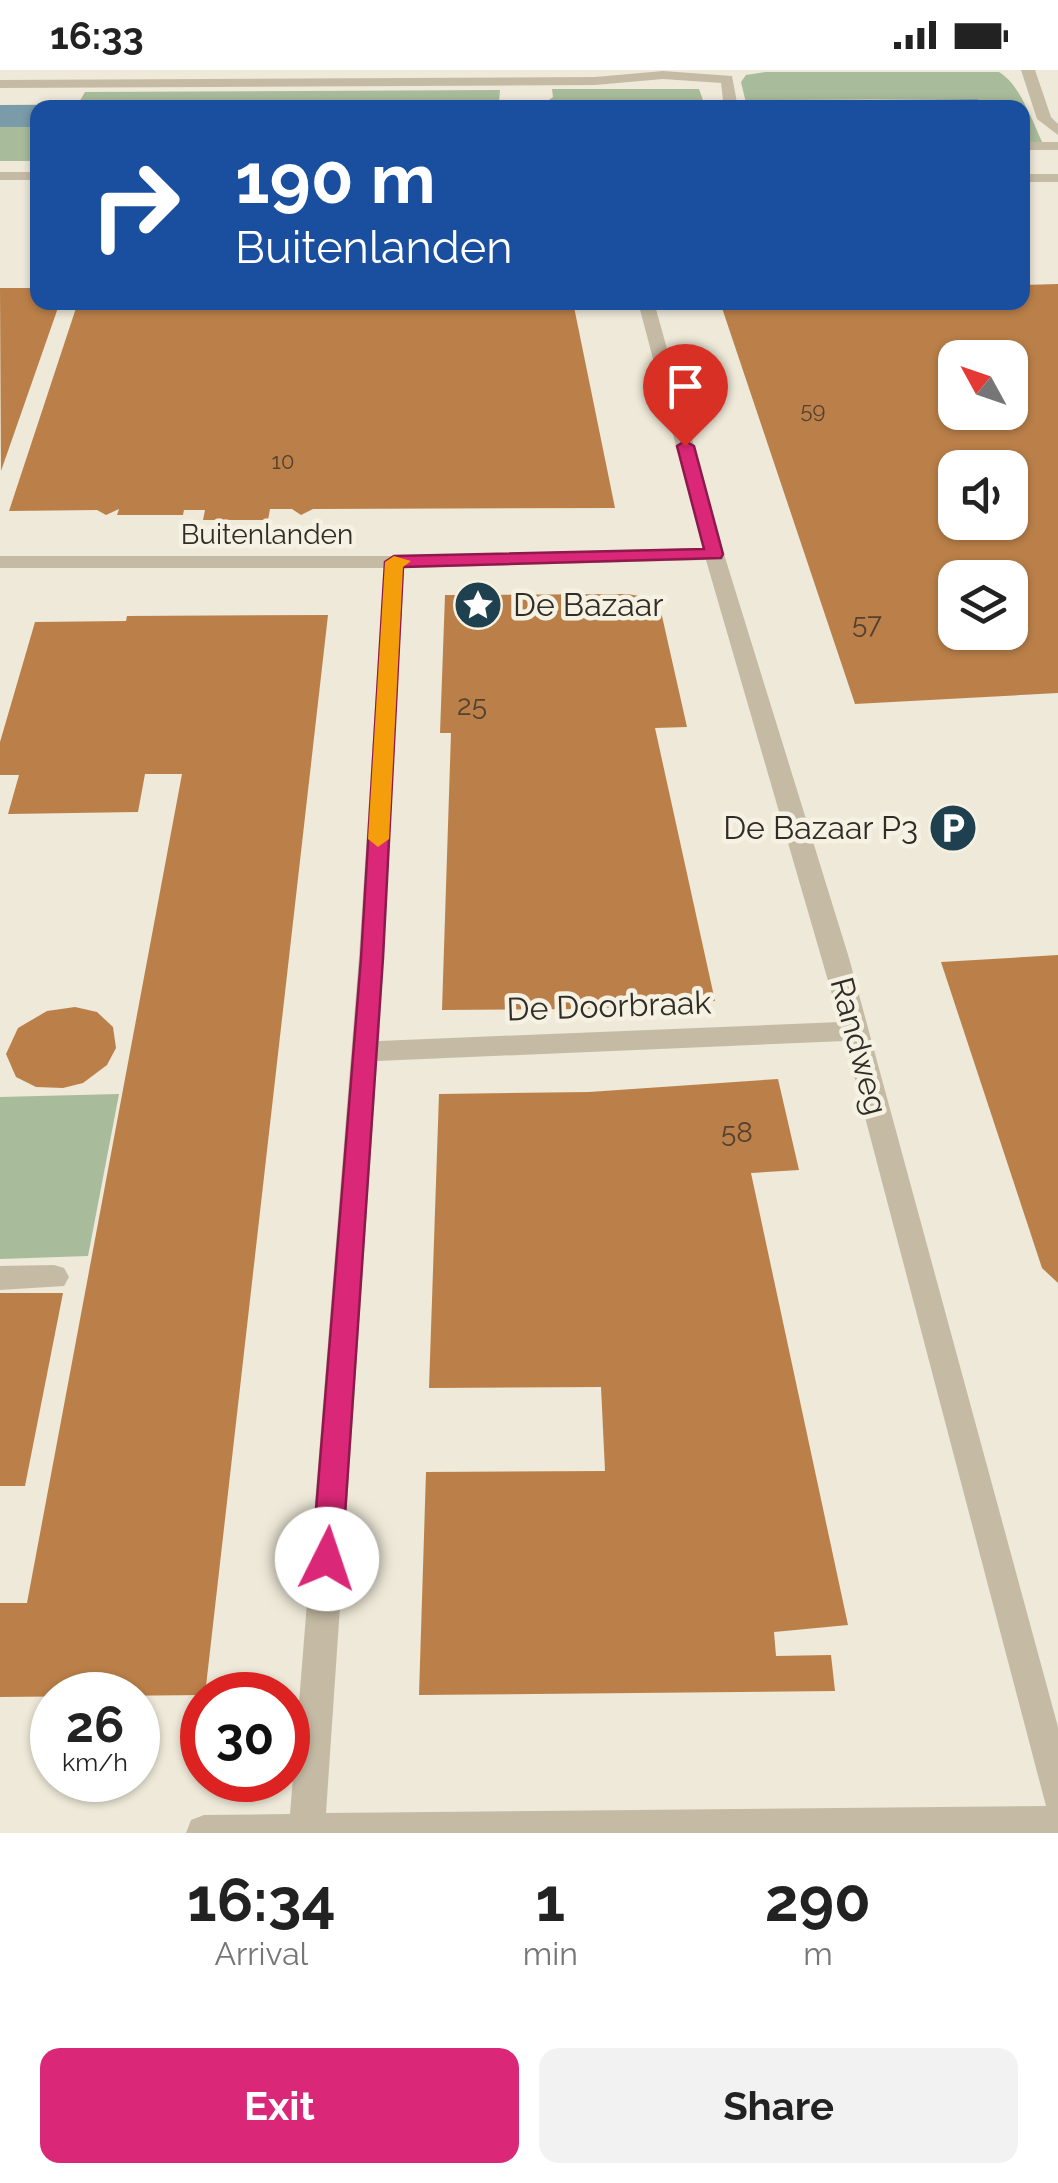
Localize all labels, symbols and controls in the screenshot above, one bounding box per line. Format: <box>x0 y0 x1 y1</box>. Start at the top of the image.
text: 16:33 <box>50 13 144 58</box>
text: 190 m <box>235 137 436 219</box>
icon: right <box>70 140 200 270</box>
text: Buitenlanden <box>235 221 512 274</box>
north arrow <box>938 340 1028 430</box>
map controls <box>938 340 1028 650</box>
pin <box>643 344 728 447</box>
icon: arrive <box>658 359 713 414</box>
house number: 59 <box>801 397 825 423</box>
house number: 10 <box>272 448 294 474</box>
button: sound <box>938 450 1028 540</box>
street label: Buitenlanden <box>181 518 353 551</box>
button: layers <box>938 560 1028 650</box>
place icon: De Bazaar <box>452 579 504 631</box>
place label: De Bazaar <box>513 586 663 623</box>
house number: 57 <box>852 607 882 640</box>
house number: 25 <box>457 689 487 722</box>
parking icon: De Bazaar P3 <box>927 802 979 854</box>
place label: De Bazaar P3 <box>723 809 918 846</box>
street label: Randweg <box>823 973 896 1119</box>
street label: De Doorbraak <box>506 983 712 1028</box>
house number: 58 <box>721 1116 753 1149</box>
position arrow <box>275 1507 379 1611</box>
speed limit sign: 30 <box>180 1672 310 1802</box>
text: 26 <box>66 1695 124 1754</box>
text: km/h <box>62 1747 128 1777</box>
text: 16:34 <box>187 1865 336 1935</box>
text: 1 <box>535 1865 565 1935</box>
text: 290 <box>765 1865 871 1935</box>
text: Arrival <box>214 1935 308 1972</box>
text: min <box>523 1935 578 1972</box>
text: m <box>803 1935 833 1972</box>
button: Exit <box>40 2048 519 2163</box>
button: Share <box>539 2048 1018 2163</box>

